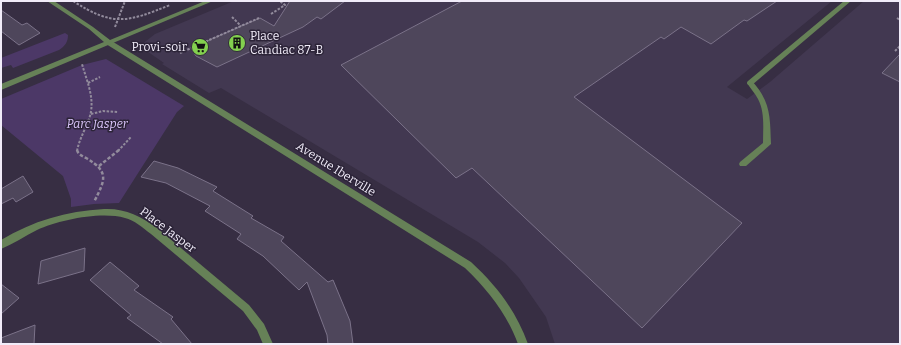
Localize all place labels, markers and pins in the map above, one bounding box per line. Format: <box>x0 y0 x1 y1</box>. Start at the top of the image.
place label: Place Candiac 87-B <box>250 29 323 57</box>
building icon: Place Candiac 87-B <box>227 33 247 53</box>
supermarket icon: Provi-soir <box>190 37 210 57</box>
place label: Provi-soir <box>131 40 188 54</box>

